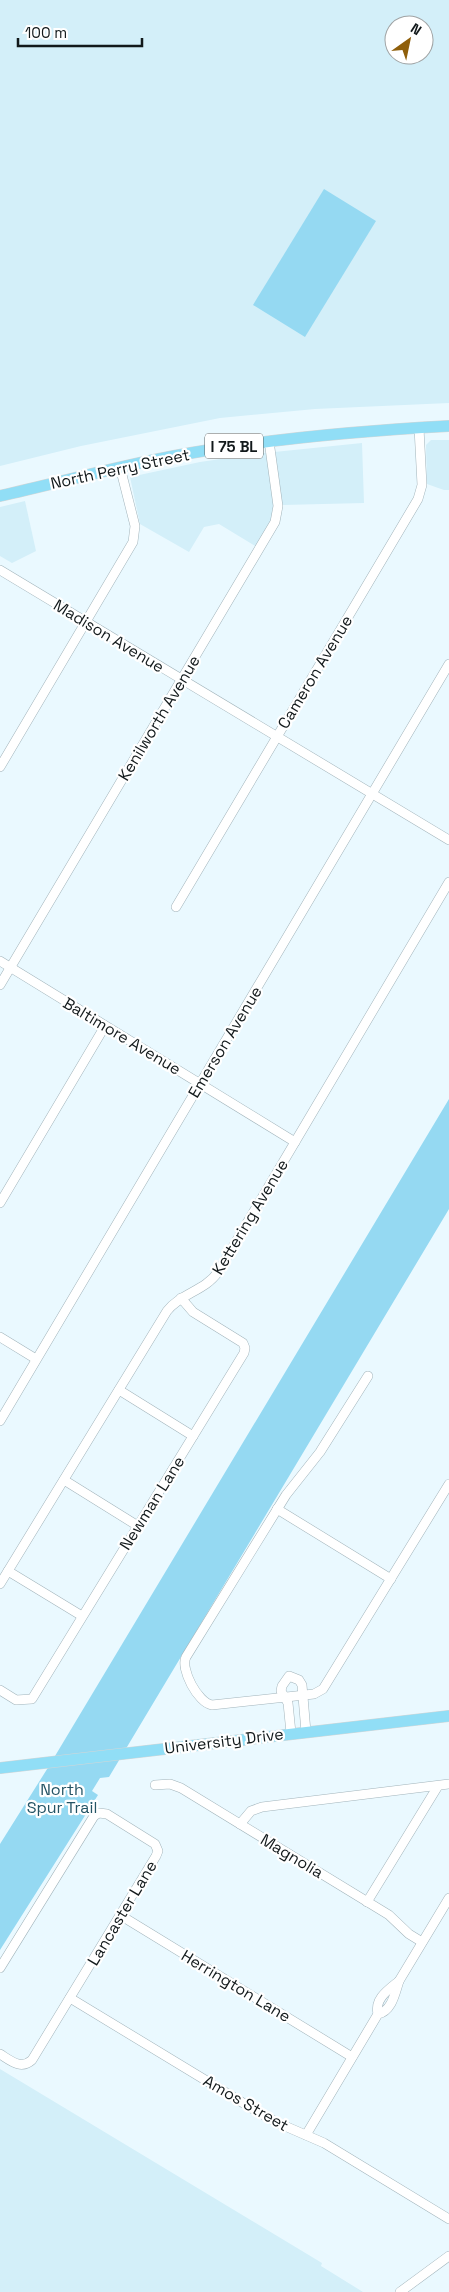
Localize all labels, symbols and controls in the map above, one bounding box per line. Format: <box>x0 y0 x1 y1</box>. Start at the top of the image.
scale bar <box>18 15 141 47</box>
north arrow <box>384 15 434 65</box>
text: N <box>407 19 425 39</box>
text: 100 m <box>25 23 67 42</box>
road number: I 75 BL <box>205 434 263 458</box>
street label: North Perry Street <box>49 444 191 494</box>
street label: Madison Avenue <box>50 595 168 677</box>
street label: Cameron Avenue <box>273 611 357 733</box>
street label: Kenilworth Avenue <box>113 651 205 785</box>
street label: Emerson Avenue <box>183 982 267 1102</box>
street label: Baltimore Avenue <box>59 992 185 1080</box>
street label: Kettering Avenue <box>207 1155 293 1279</box>
street label: Newman Lane <box>115 1452 189 1554</box>
street label: University Drive <box>163 1723 285 1759</box>
park label: North Spur Trail <box>27 1779 97 1818</box>
street label: Magnolia <box>257 1829 327 1883</box>
street label: Lancaster Lane <box>82 1857 162 1969</box>
street label: Herrington Lane <box>177 1945 295 2027</box>
street label: Amos Street <box>200 2070 292 2136</box>

